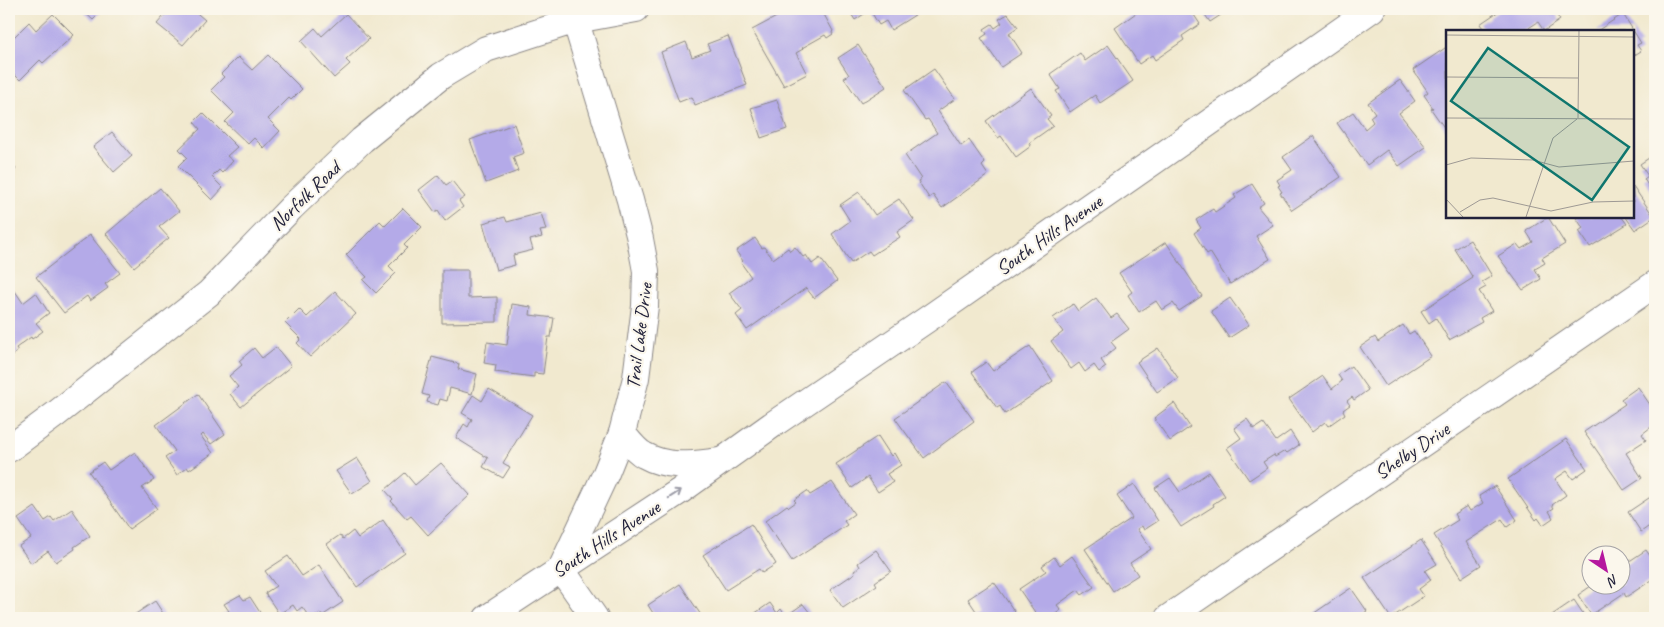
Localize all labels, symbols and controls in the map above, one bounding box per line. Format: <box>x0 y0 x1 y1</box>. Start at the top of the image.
inset map <box>1446 30 1634 218</box>
street label: Norfolk Road <box>264 154 348 236</box>
street label: South Hills Avenue <box>991 188 1108 281</box>
street label: Trail Lake Drive <box>620 280 658 390</box>
street label: Shelby Drive <box>1370 416 1456 485</box>
one-way arrow <box>668 489 682 500</box>
street label: South Hills Avenue <box>547 494 666 583</box>
north arrow <box>1582 544 1632 594</box>
text: N <box>1603 571 1622 591</box>

